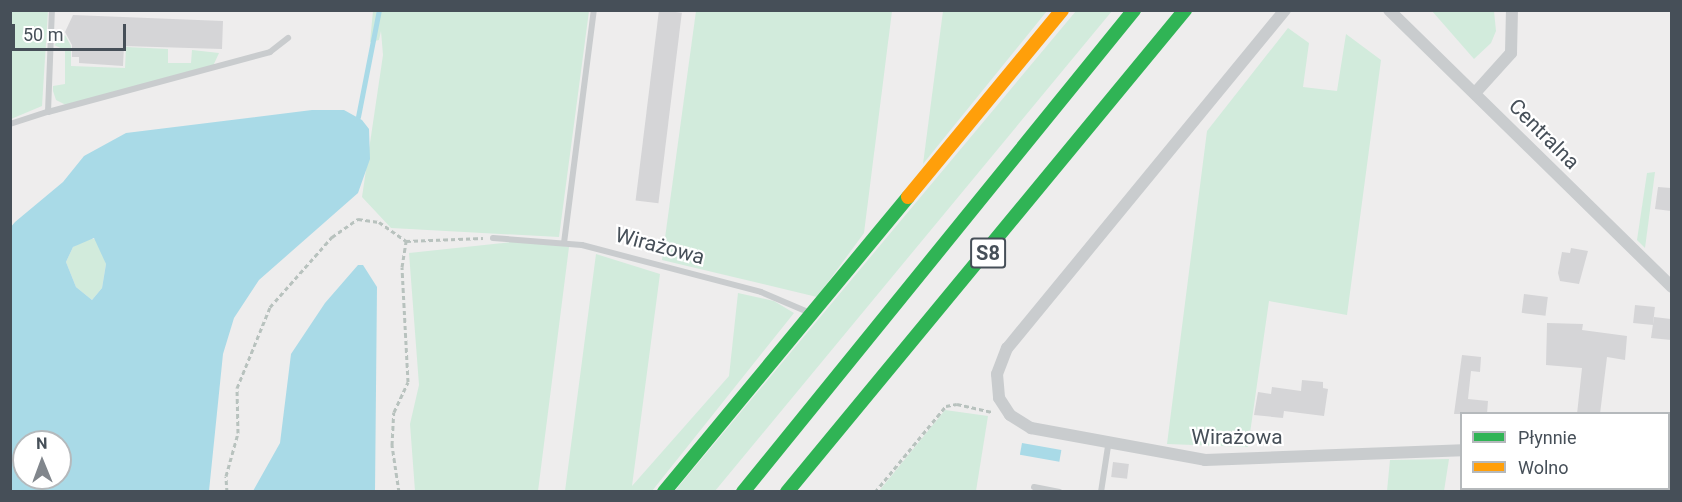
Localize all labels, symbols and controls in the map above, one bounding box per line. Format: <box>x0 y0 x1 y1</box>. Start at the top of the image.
scale bar <box>15 12 129 50</box>
text: 50 m <box>23 24 63 45</box>
street label: Centralna <box>1503 93 1585 175</box>
street label: Wirażowa <box>613 222 707 270</box>
road number: S8 <box>970 236 1006 270</box>
legend <box>1460 412 1670 490</box>
street label: Wirażowa <box>1191 424 1283 450</box>
text: Płynnie <box>1518 427 1577 448</box>
north arrow <box>12 430 72 490</box>
text: N <box>36 434 48 453</box>
text: Wolno <box>1518 457 1569 478</box>

